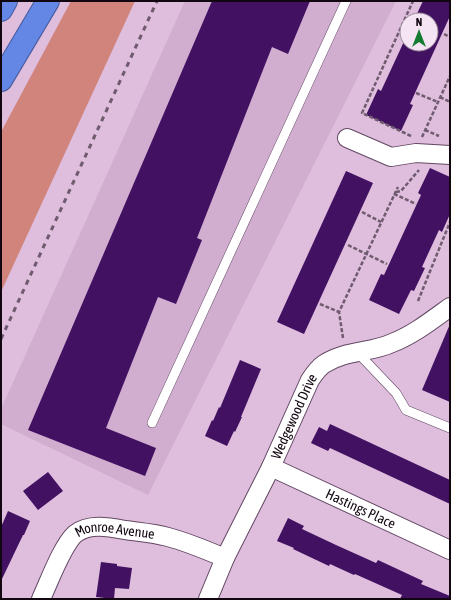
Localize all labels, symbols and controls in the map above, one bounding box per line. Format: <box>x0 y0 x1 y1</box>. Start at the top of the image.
north arrow <box>399 12 439 52</box>
text: N <box>416 16 422 28</box>
street label: Wedgewood Drive <box>268 370 320 461</box>
street label: Hastings Place <box>323 486 398 532</box>
street label: Monroe Avenue <box>72 519 156 542</box>

